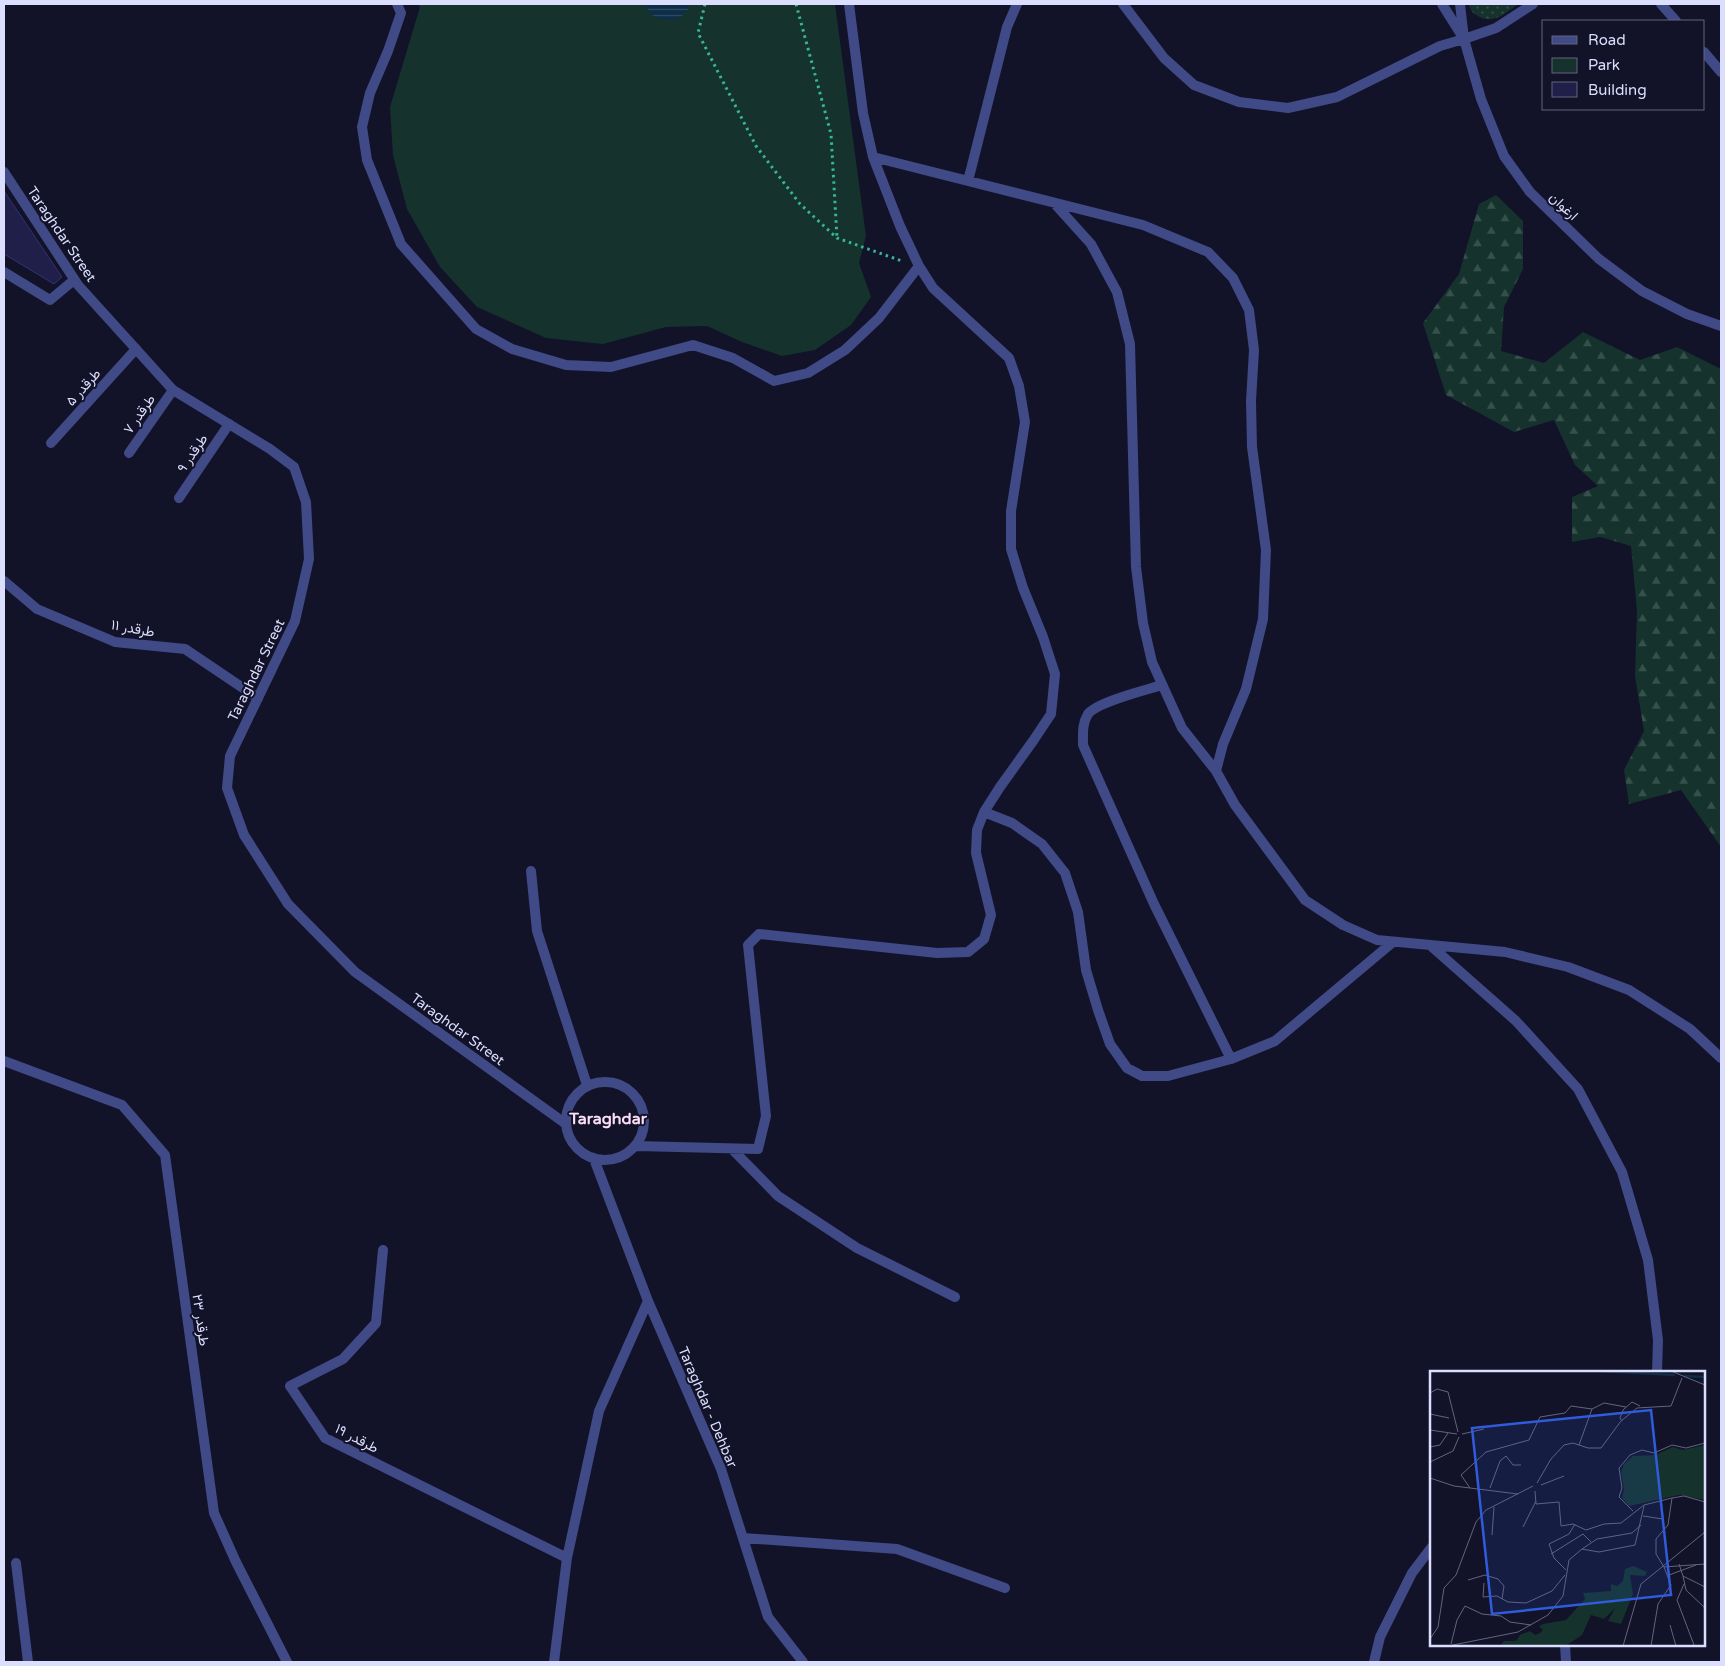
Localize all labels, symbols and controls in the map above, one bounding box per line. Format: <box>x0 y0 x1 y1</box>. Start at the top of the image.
legend <box>1542 20 1705 110</box>
text: Road <box>1588 31 1626 49</box>
text: Park <box>1588 56 1620 74</box>
text: Building <box>1588 81 1647 99</box>
street label: Taraghdar Street <box>23 183 100 286</box>
street label: ارغوان <box>1546 189 1581 224</box>
street label: طرقدر ۵ <box>62 365 104 409</box>
street label: طرقدر ۷ <box>120 391 159 437</box>
street label: طرقدر ۹ <box>173 431 211 476</box>
street label: طرقدر ۱۱ <box>110 616 156 641</box>
street label: Taraghdar Street <box>224 616 289 724</box>
street label: Taraghdar Street <box>408 990 508 1069</box>
district label: Taraghdar <box>568 1109 648 1129</box>
street label: طرقدر ۲۳ <box>188 1293 213 1347</box>
street label: Taraghdar - Dehbar <box>674 1344 741 1471</box>
inset map <box>1430 1371 1705 1646</box>
street label: طرقدر ۱۹ <box>332 1420 381 1457</box>

